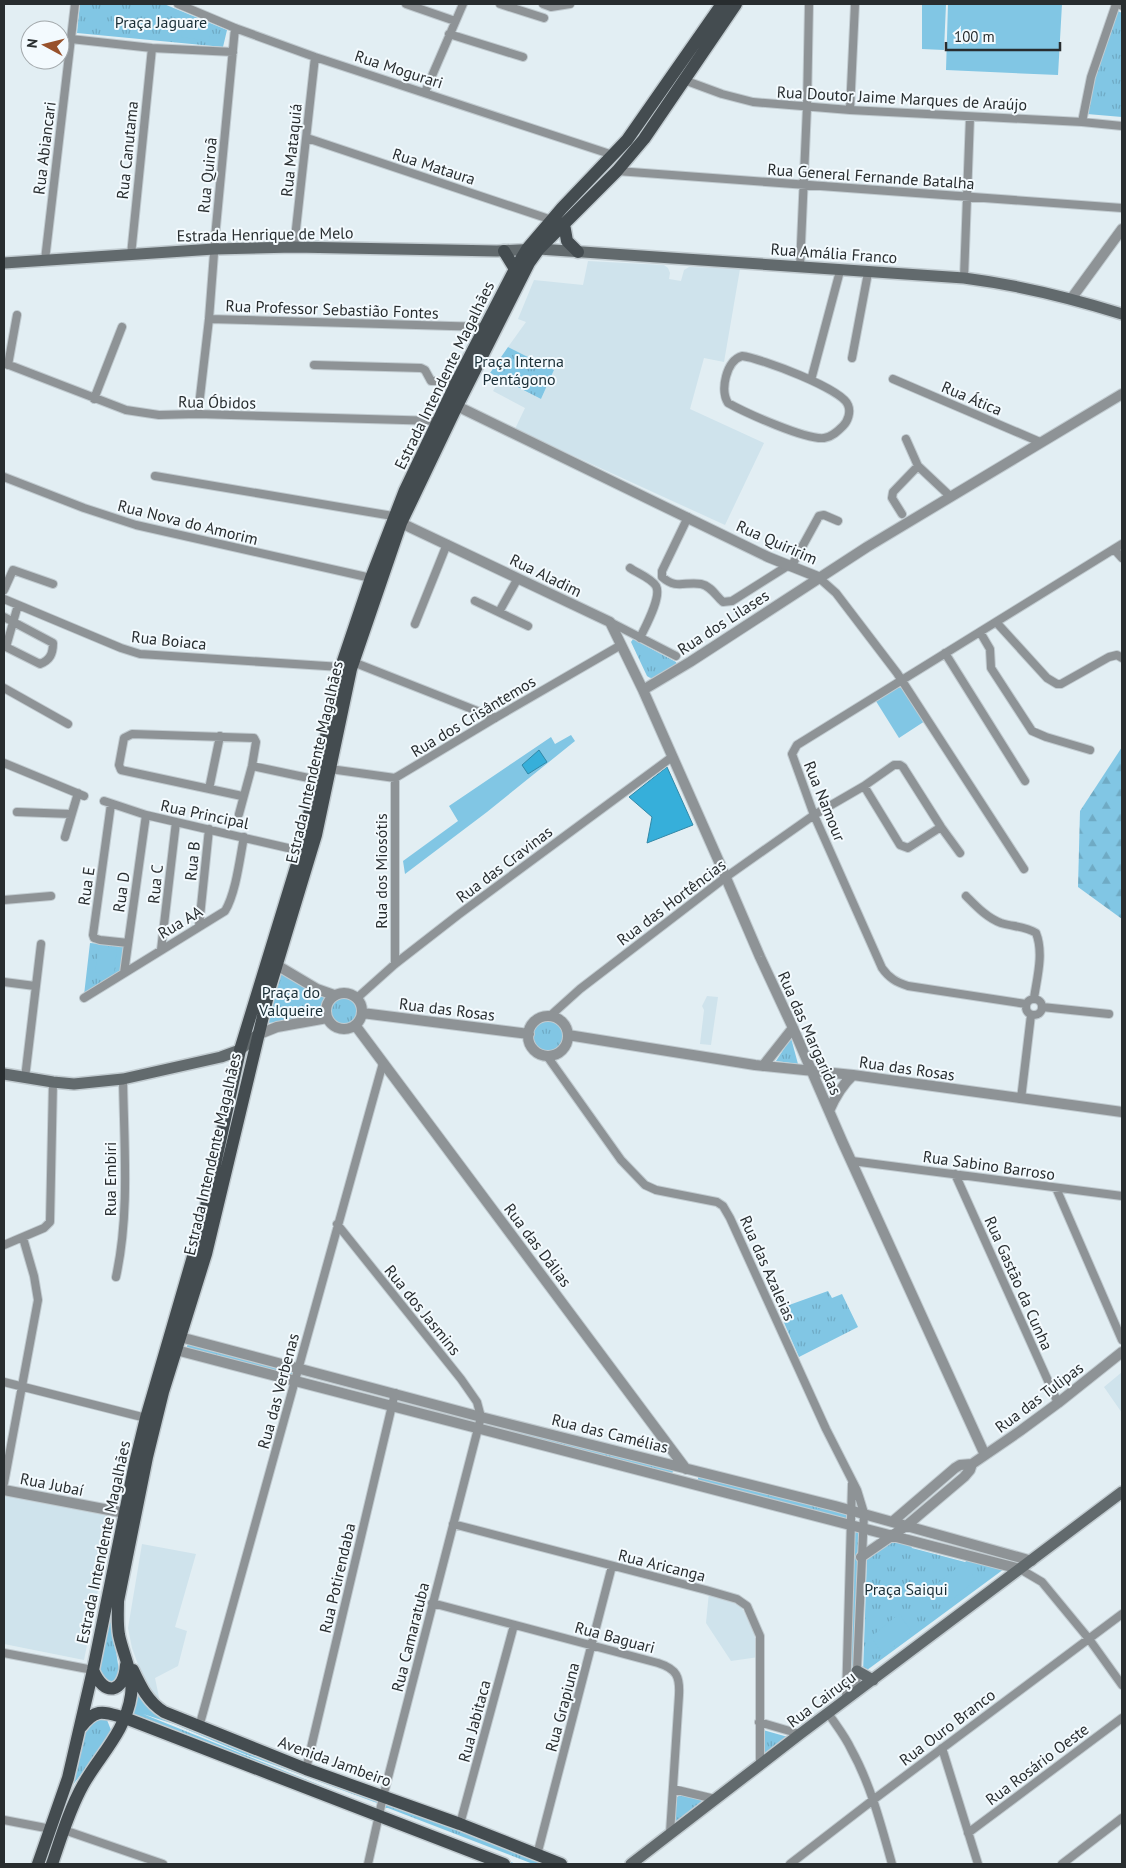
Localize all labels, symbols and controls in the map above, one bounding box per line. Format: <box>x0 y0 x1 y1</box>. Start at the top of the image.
park label: Praça Jaguare <box>115 12 207 32</box>
north arrow <box>20 20 70 70</box>
scale bar <box>946 20 1060 52</box>
text: 100 m <box>954 27 995 46</box>
text: N <box>23 38 42 49</box>
street label: Rua Mogurari <box>352 45 446 93</box>
street label: Rua Doutor Jaime Marques de Araújo <box>776 81 1028 115</box>
street label: Rua Abiancari <box>28 100 60 196</box>
street label: Rua Canutama <box>112 100 142 200</box>
street label: Rua Mataquiá <box>276 102 306 198</box>
street label: Rua Quiroã <box>193 136 221 214</box>
street label: Rua Mataura <box>390 143 478 189</box>
street label: Rua General Fernande Batalha <box>767 159 975 193</box>
street label: Estrada Henrique de Melo <box>176 222 354 246</box>
street label: Rua Amália Franco <box>770 239 898 267</box>
street label: Estrada Intendente Magalhães <box>390 277 498 472</box>
street label: Rua Professor Sebastião Fontes <box>225 295 439 323</box>
park label: Praça Interna Pentágono <box>474 351 564 389</box>
street label: Rua Ática <box>939 376 1005 420</box>
street label: Rua Óbidos <box>178 391 256 413</box>
street label: Rua Nova do Amorim <box>116 495 260 549</box>
street label: Rua Quiririm <box>733 515 821 569</box>
street label: Rua Aladim <box>507 549 585 601</box>
street label: Rua dos Lilases <box>673 585 773 659</box>
street label: Rua Boiaca <box>130 626 208 654</box>
street label: Estrada Intendente Magalhães <box>281 659 347 865</box>
street label: Rua dos Crisântemos <box>407 671 539 761</box>
street label: Rua Namour <box>800 758 850 844</box>
street label: Rua Principal <box>159 795 251 833</box>
street label: Rua dos Miosótis <box>371 813 391 929</box>
street label: Rua das Cravinas <box>452 821 556 907</box>
street label: Rua B <box>180 840 204 882</box>
street label: Rua das Hortências <box>613 854 730 949</box>
street label: Rua C <box>143 863 167 905</box>
street label: Rua E <box>73 865 99 907</box>
street label: Rua D <box>108 870 134 914</box>
street label: Rua AA <box>154 901 206 943</box>
street label: Rua das Margaridas <box>774 968 846 1098</box>
park label: Praça do Valqueire <box>258 982 323 1020</box>
street label: Rua das Rosas <box>398 993 496 1025</box>
street label: Estrada Intendente Magalhães <box>179 1051 245 1257</box>
street label: Rua das Rosas <box>858 1051 956 1085</box>
street label: Rua Embiri <box>100 1142 120 1216</box>
street label: Rua Sabino Barroso <box>922 1146 1056 1184</box>
street label: Rua das Dálias <box>500 1199 576 1291</box>
street label: Rua das Azaleias <box>736 1212 800 1324</box>
street label: Rua Gastão da Cunha <box>980 1213 1058 1353</box>
street label: Rua dos Jasmins <box>380 1261 466 1359</box>
street label: Rua das Verbenas <box>253 1331 303 1451</box>
street label: Rua das Tulipas <box>991 1357 1087 1437</box>
street label: Rua das Camélias <box>550 1409 671 1457</box>
street label: Estrada Intendente Magalhães <box>72 1438 134 1645</box>
street label: Rua Jubaí <box>19 1468 85 1500</box>
street label: Rua Potirendaba <box>315 1521 359 1635</box>
street label: Rua Aricanga <box>616 1545 708 1585</box>
park label: Praça Saiqui <box>864 1579 948 1599</box>
street label: Rua Camaratuba <box>387 1580 433 1694</box>
street label: Rua Baguari <box>573 1617 657 1657</box>
street label: Rua Grapiuna <box>540 1660 584 1754</box>
street label: Rua Cairuçu <box>783 1667 859 1731</box>
street label: Rua Jabitaca <box>453 1678 495 1764</box>
street label: Rua Ouro Branco <box>895 1684 999 1770</box>
street label: Rua Rosário Oeste <box>981 1719 1093 1809</box>
street label: Avenida Jambeiro <box>276 1731 394 1791</box>

